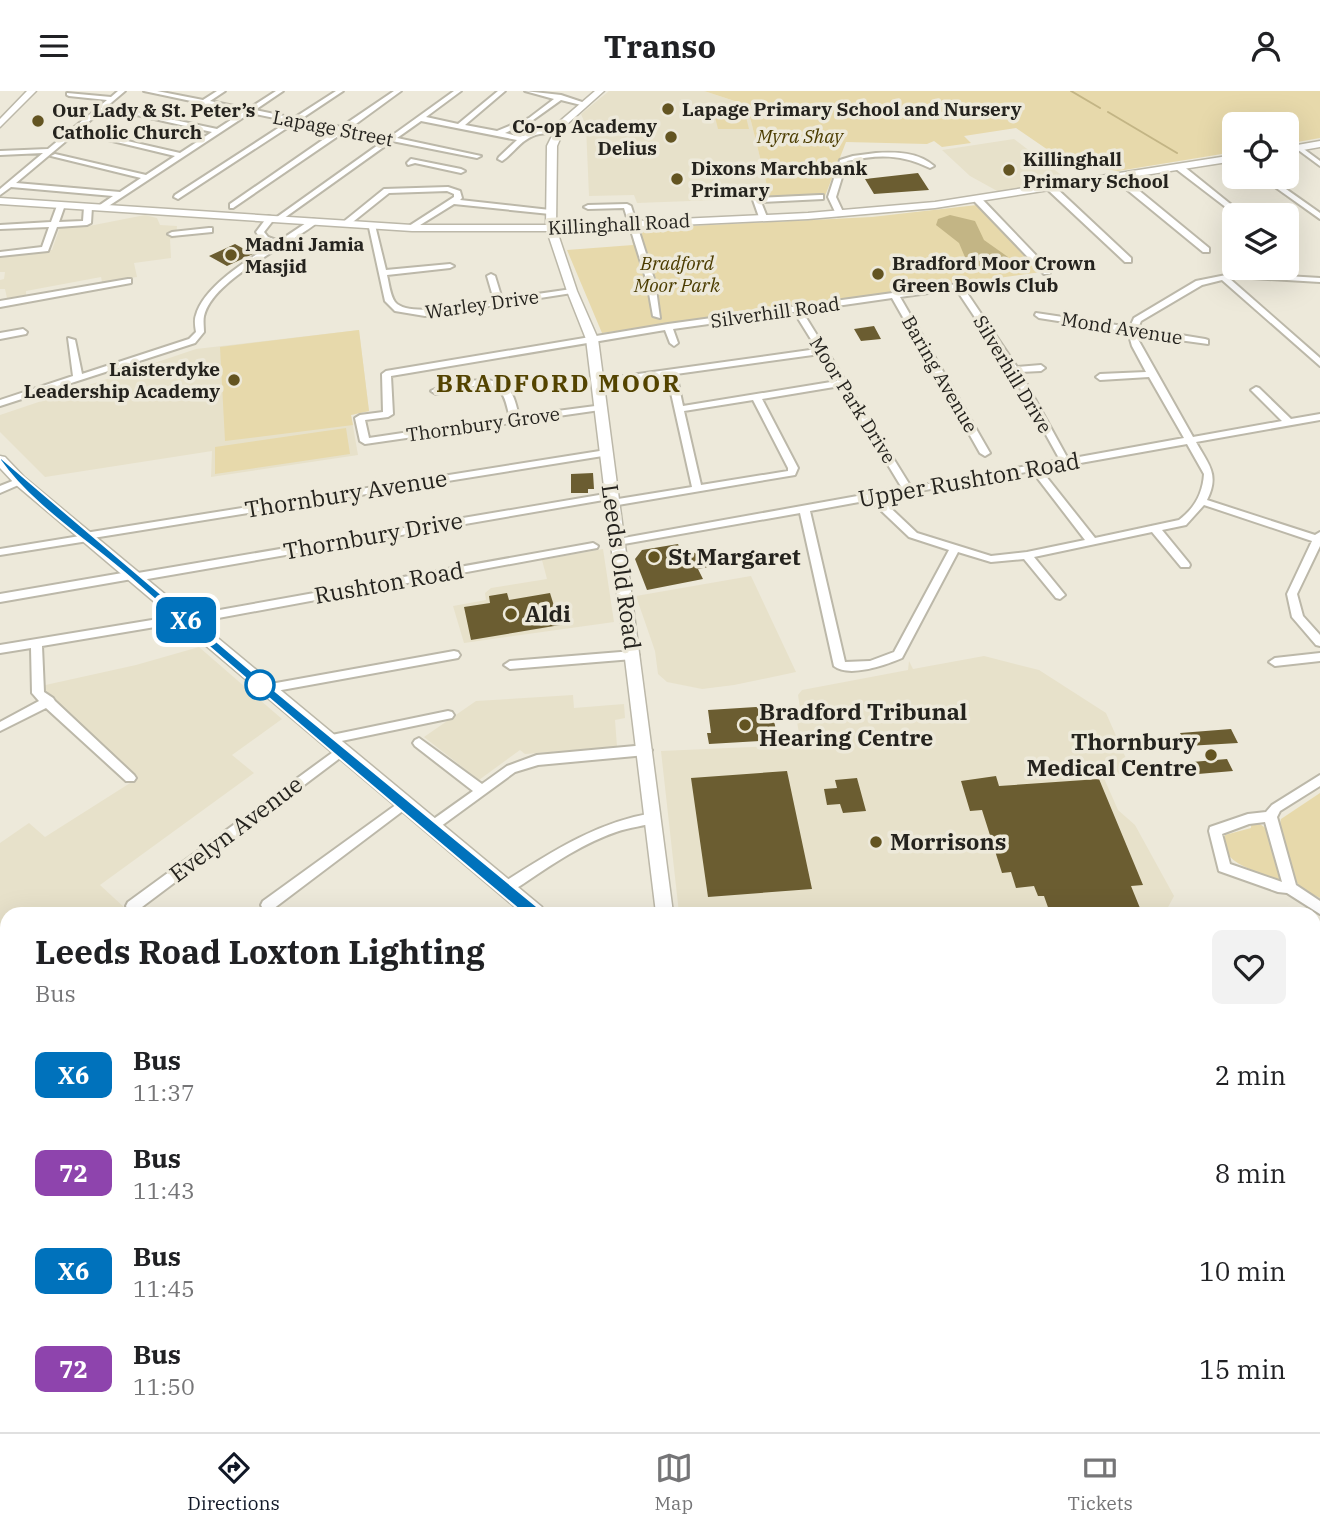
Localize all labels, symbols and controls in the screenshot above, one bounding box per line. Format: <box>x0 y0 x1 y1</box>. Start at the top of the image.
text: Transo <box>604 25 716 67</box>
icon: menu <box>35 27 73 65</box>
icon: person <box>1247 27 1285 65</box>
place label: Lapage Primary School and Nursery <box>682 97 1022 121</box>
place label: Our Lady & St. Peter’s Catholic Church <box>52 98 255 144</box>
marker: Lapage Primary School and Nursery <box>660 101 676 117</box>
street label: Lapage Street <box>271 105 395 151</box>
map controls <box>1222 112 1299 280</box>
button: locate <box>1222 112 1299 189</box>
marker: Our Lady & St. Peter’s Catholic Church <box>30 113 46 129</box>
place label: Co-op Academy Delius <box>512 114 657 160</box>
park label: Myra Shay <box>756 124 844 148</box>
marker: Co-op Academy Delius <box>663 129 679 145</box>
place label: Killinghall Primary School <box>1023 147 1169 193</box>
place label: Dixons Marchbank Primary <box>691 156 868 202</box>
marker: Killinghall Primary School <box>1001 162 1017 178</box>
marker: Dixons Marchbank Primary <box>669 171 685 187</box>
button: layers <box>1222 203 1299 280</box>
street label: Killinghall Road <box>547 208 691 240</box>
place label: Madni Jamia Masjid <box>245 232 365 278</box>
marker: Madni Jamia Masjid <box>223 247 239 263</box>
park label: Bradford Moor Park <box>633 251 721 297</box>
place label: Bradford Moor Crown Green Bowls Club <box>892 251 1096 297</box>
marker: Bradford Moor Crown Green Bowls Club <box>870 266 886 282</box>
street label: Warley Drive <box>424 284 540 324</box>
street label: Silverhill Road <box>709 291 841 333</box>
street label: Mond Avenue <box>1060 307 1184 349</box>
street label: Baring Avenue <box>897 311 983 437</box>
street label: Silverhill Drive <box>968 311 1058 437</box>
street label: Moor Park Drive <box>804 332 902 468</box>
place label: Laisterdyke Leadership Academy <box>24 357 220 403</box>
district label: BRADFORD MOOR <box>436 367 682 399</box>
marker: Laisterdyke Leadership Academy <box>226 372 242 388</box>
street label: Thornbury Grove <box>405 401 561 447</box>
street label: Upper Rushton Road <box>856 445 1082 513</box>
street label: Thornbury Avenue <box>242 462 449 524</box>
street label: Leeds Old Road <box>596 482 648 651</box>
street label: Thornbury Drive <box>281 504 465 566</box>
place label: St Margaret <box>668 541 801 571</box>
marker: St Margaret <box>646 549 662 565</box>
street label: Rushton Road <box>312 554 466 610</box>
line badge: X6 <box>154 597 218 643</box>
place label: Aldi <box>525 598 571 628</box>
text: X6 <box>170 604 202 636</box>
marker: Aldi <box>503 606 519 622</box>
unlabelled marker <box>245 670 275 700</box>
place label: Bradford Tribunal Hearing Centre <box>759 696 967 752</box>
marker: Bradford Tribunal Hearing Centre <box>737 717 753 733</box>
place label: Thornbury Medical Centre <box>1027 726 1197 782</box>
marker: Thornbury Medical Centre <box>1203 747 1219 763</box>
street label: Evelyn Avenue <box>163 768 308 888</box>
place label: Morrisons <box>890 826 1006 856</box>
marker: Morrisons <box>868 834 884 850</box>
text: Leeds Road Loxton Lighting <box>35 930 485 973</box>
button: heart <box>1212 930 1286 1004</box>
text: Bus <box>35 978 76 1008</box>
text: Bus <box>133 1043 181 1077</box>
text: 2 min <box>1215 1058 1286 1092</box>
text: X6 <box>58 1059 89 1091</box>
text: 11:37 <box>133 1077 195 1107</box>
text: Bus <box>133 1141 181 1175</box>
text: 8 min <box>1215 1156 1286 1190</box>
text: 72 <box>59 1157 88 1189</box>
text: 11:43 <box>133 1175 195 1205</box>
text: Bus <box>133 1239 181 1273</box>
text: 10 min <box>1199 1254 1286 1288</box>
text: X6 <box>58 1255 89 1287</box>
text: 11:45 <box>133 1273 195 1303</box>
text: Bus <box>133 1337 181 1371</box>
text: 15 min <box>1199 1352 1286 1386</box>
text: 72 <box>59 1353 88 1385</box>
text: 11:50 <box>133 1371 195 1401</box>
tab: Directions <box>187 1449 280 1515</box>
tab: Map <box>654 1449 693 1515</box>
tab: Tickets <box>1068 1449 1133 1515</box>

